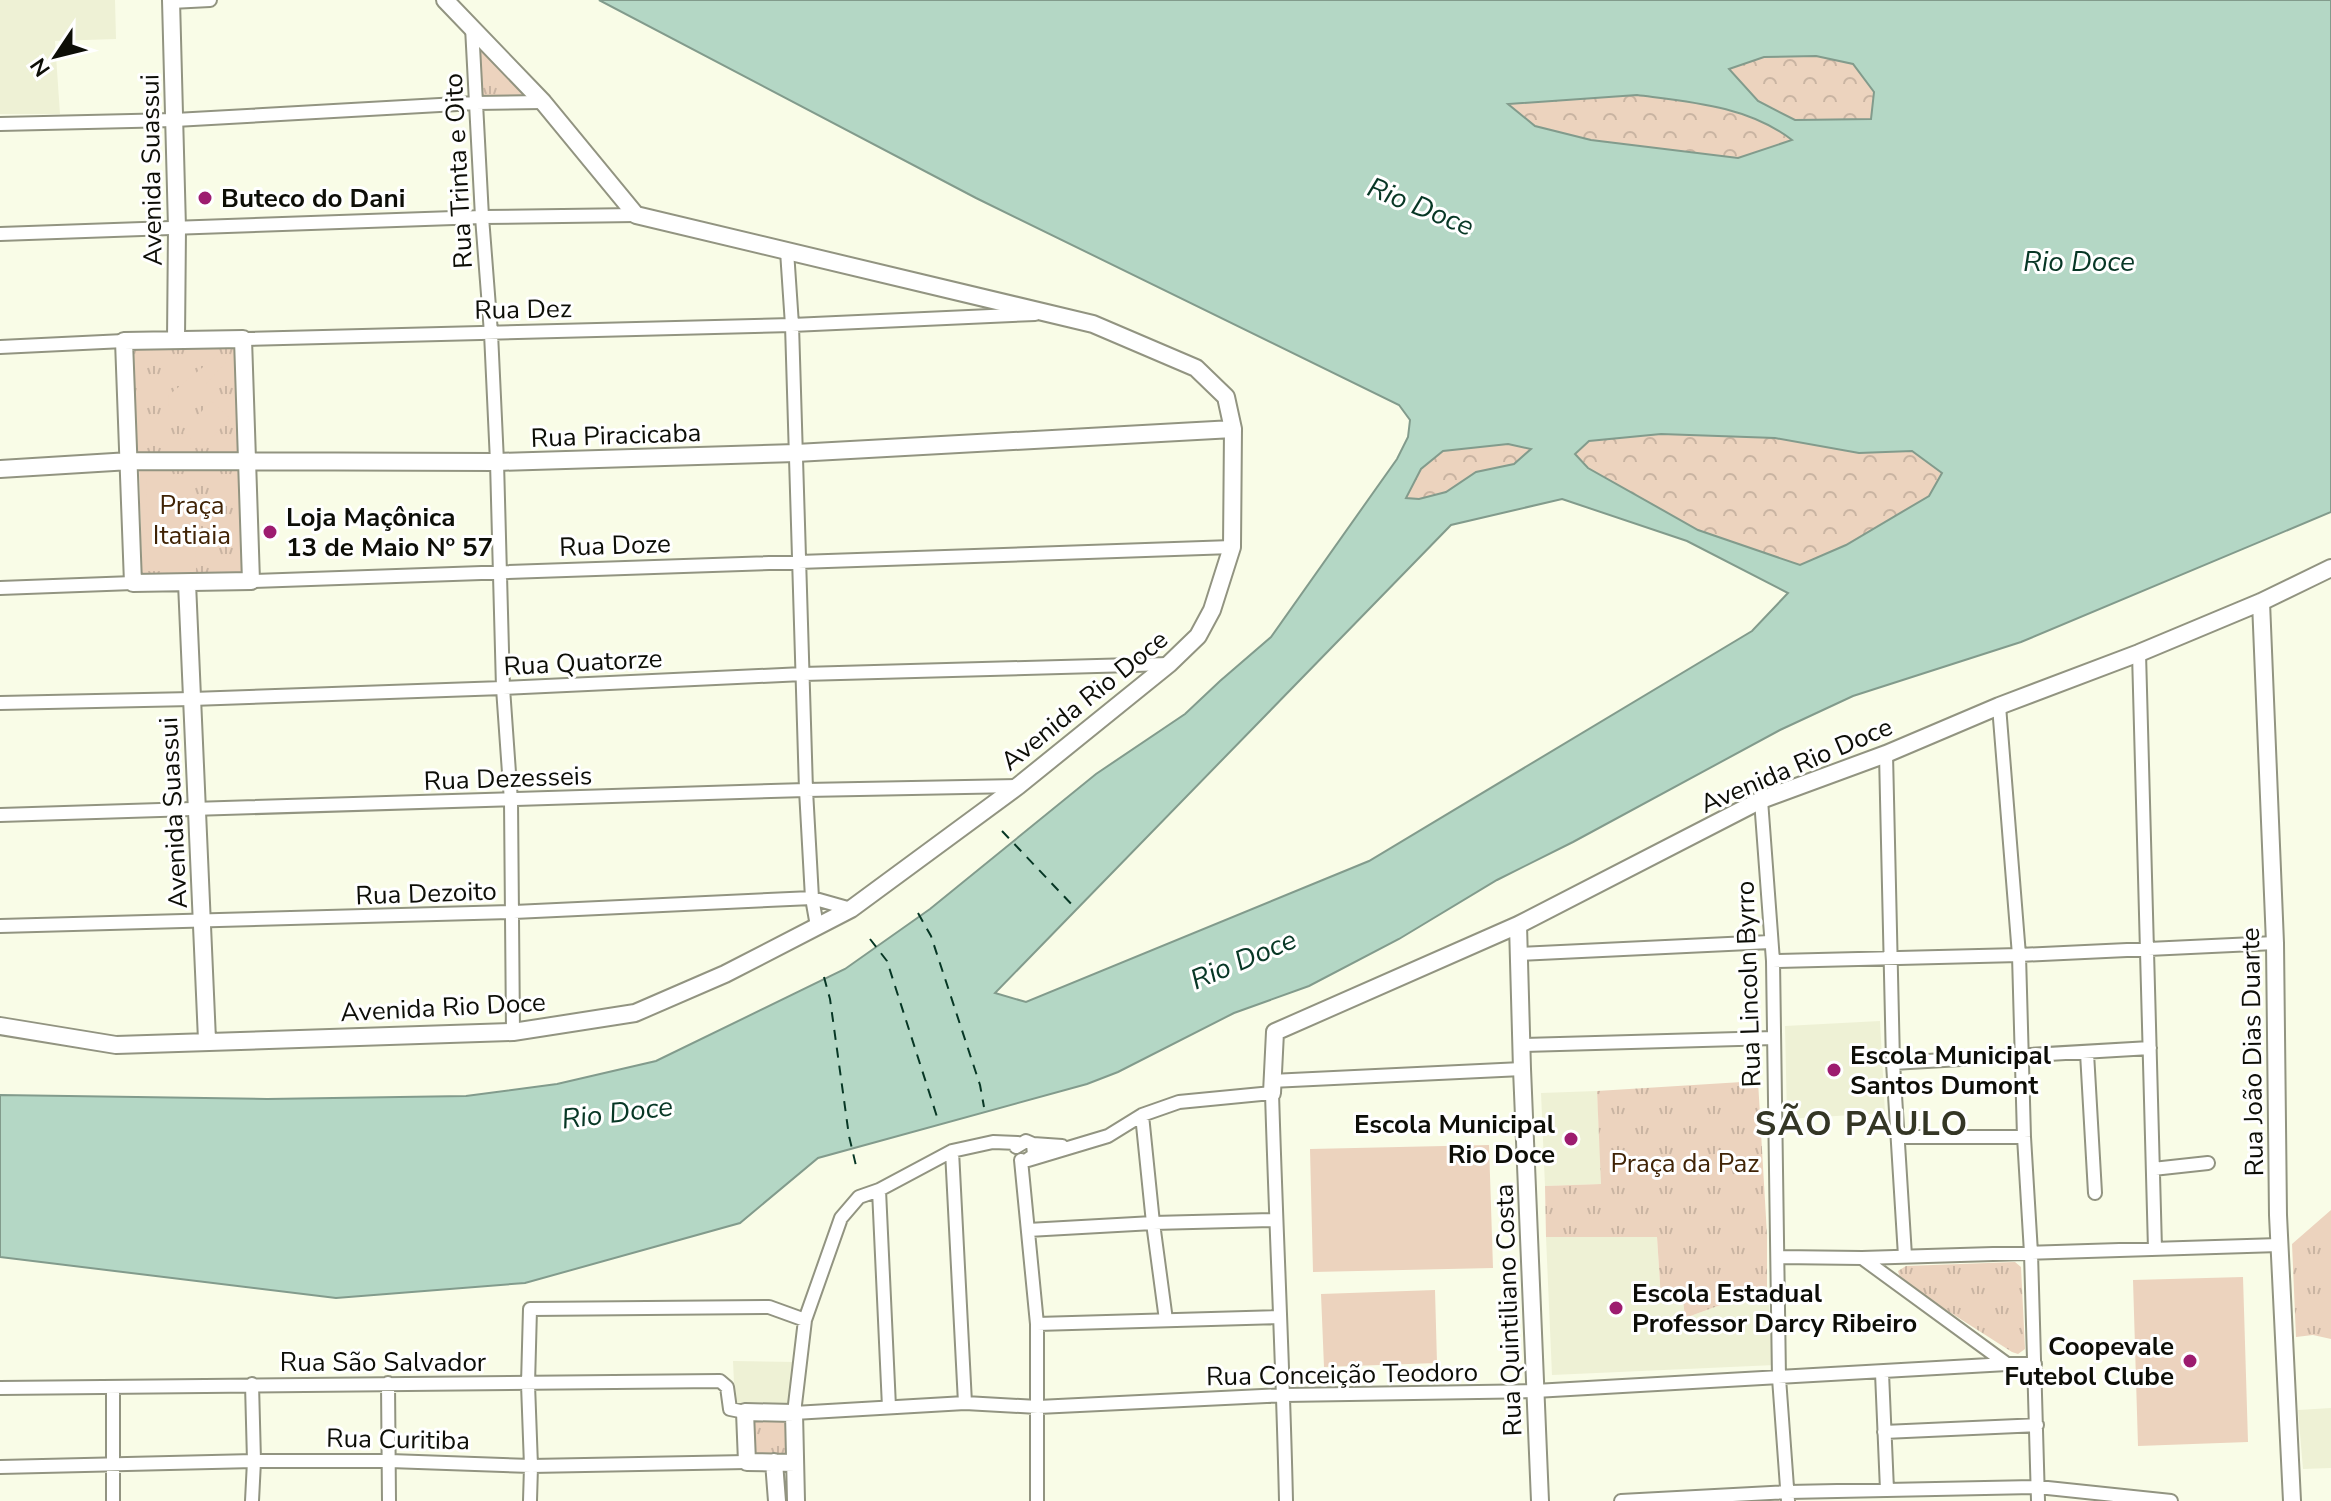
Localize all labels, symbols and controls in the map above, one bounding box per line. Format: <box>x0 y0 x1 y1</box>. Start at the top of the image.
north arrow <box>16 16 96 96</box>
text: N <box>23 52 57 82</box>
street label: Rua Trinta e Oito <box>436 72 481 270</box>
street label: Avenida Suassui <box>132 74 171 266</box>
water label: Rio Doce <box>1362 168 1480 246</box>
place label: Buteco do Dani <box>221 181 405 216</box>
marker: Buteco do Dani <box>196 189 214 207</box>
water label: Rio Doce <box>2023 243 2135 281</box>
street label: Rua Dez <box>474 291 572 328</box>
street label: Rua Piracicaba <box>530 415 702 456</box>
park label: Praça Itatiaia <box>153 488 231 553</box>
place label: Loja Maçônica 13 de Maio Nº 57 <box>286 500 493 565</box>
marker: Loja Maçônica 13 de Maio Nº 57 <box>261 523 279 541</box>
street label: Rua Doze <box>559 526 671 565</box>
street label: Avenida Rio Doce <box>993 622 1175 779</box>
street label: Rua Quatorze <box>503 641 663 684</box>
street label: Avenida Rio Doce <box>1695 709 1898 822</box>
street label: Avenida Suassui <box>151 716 196 910</box>
street label: Rua Dezesseis <box>423 758 593 799</box>
street label: Rua Dezoito <box>355 874 497 913</box>
street label: Rua Lincoln Byrro <box>1727 880 1770 1088</box>
water label: Rio Doce <box>1184 921 1302 999</box>
street label: Rua João Dias Duarte <box>2233 927 2272 1177</box>
street label: Avenida Rio Doce <box>339 985 547 1030</box>
place label: Escola Municipal Santos Dumont <box>1850 1038 2052 1103</box>
marker: Escola Municipal Santos Dumont <box>1825 1061 1843 1079</box>
water label: Rio Doce <box>559 1087 675 1139</box>
district label: SÃO PAULO <box>1755 1101 1969 1147</box>
place label: Escola Municipal Rio Doce <box>1354 1107 1556 1172</box>
marker: Escola Municipal Rio Doce <box>1562 1130 1580 1148</box>
park label: Praça da Paz <box>1611 1146 1759 1181</box>
street label: Rua Quintiliano Costa <box>1487 1183 1530 1437</box>
place label: Escola Estadual Professor Darcy Ribeiro <box>1632 1276 1917 1341</box>
marker: Escola Estadual Professor Darcy Ribeiro <box>1607 1299 1625 1317</box>
place label: Coopevale Futebol Clube <box>2004 1329 2174 1394</box>
street label: Rua São Salvador <box>280 1345 487 1380</box>
marker: Coopevale Futebol Clube <box>2181 1352 2199 1370</box>
street label: Rua Conceição Teodoro <box>1206 1355 1478 1394</box>
street label: Rua Curitiba <box>326 1421 470 1458</box>

